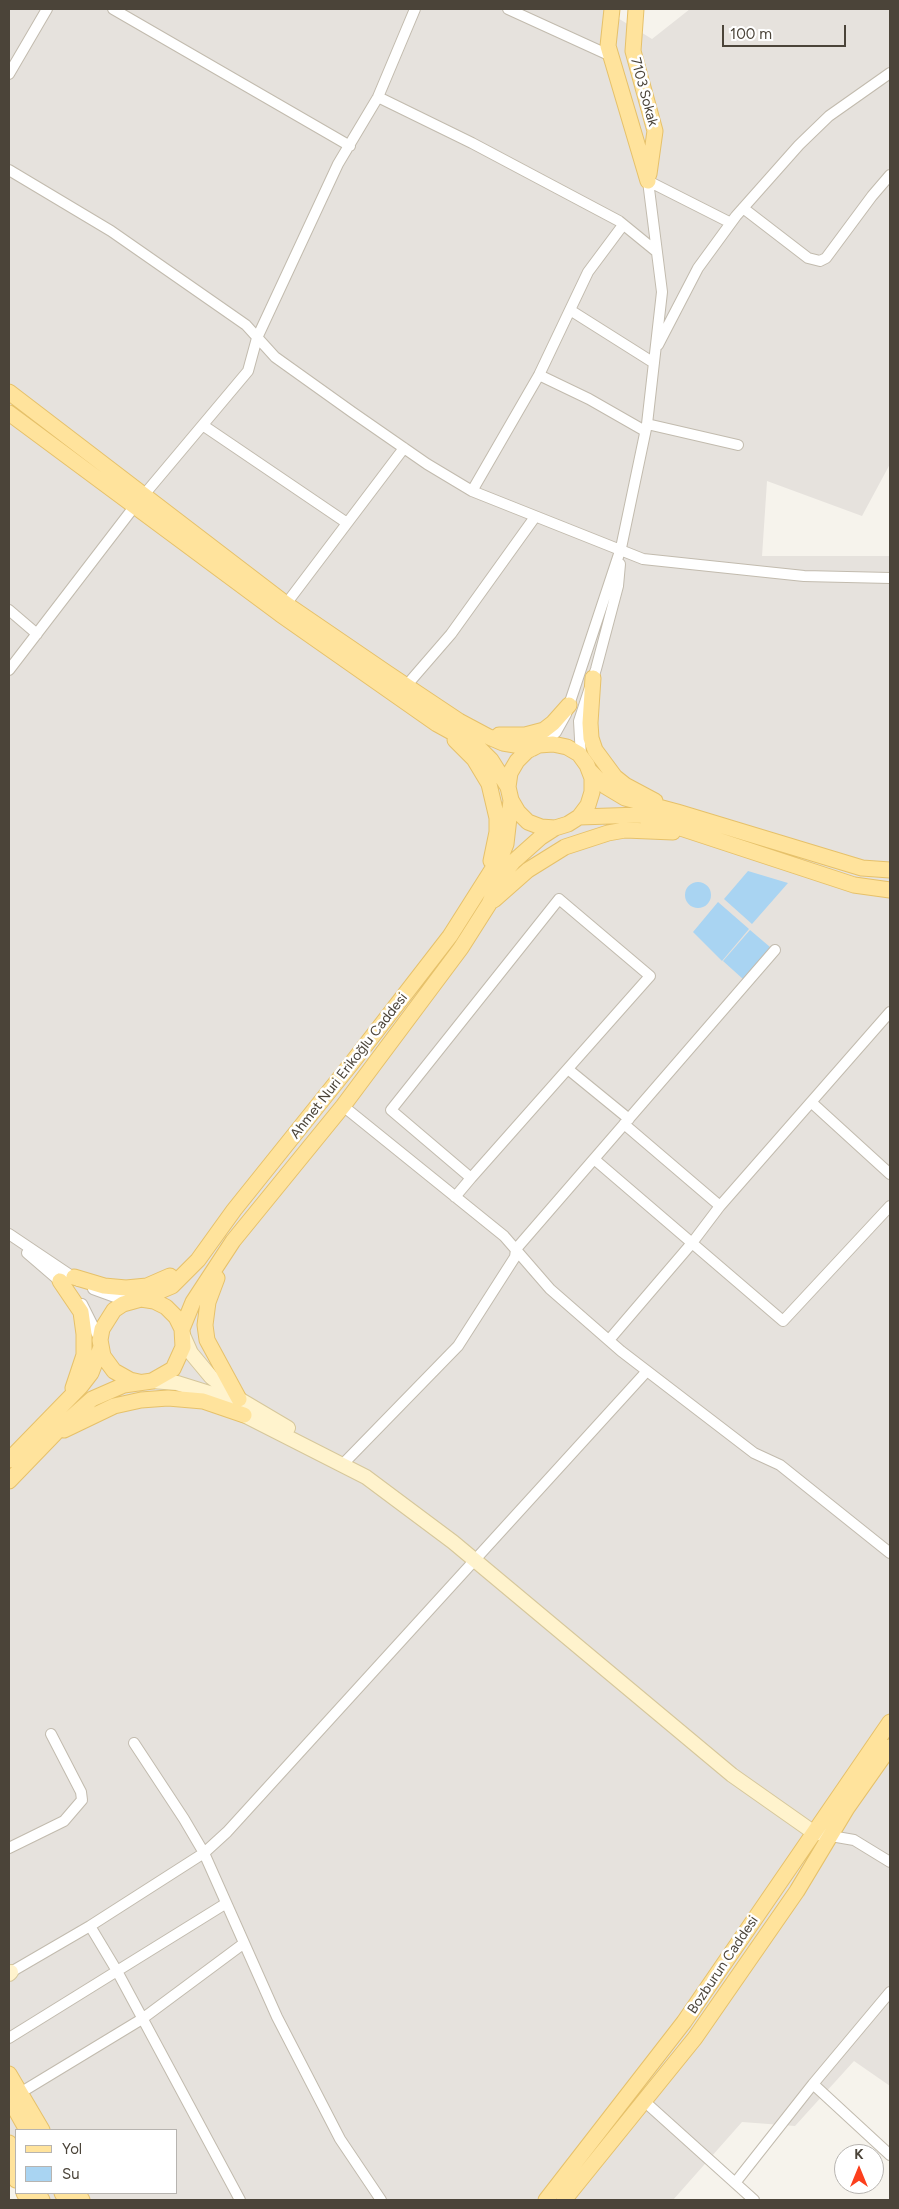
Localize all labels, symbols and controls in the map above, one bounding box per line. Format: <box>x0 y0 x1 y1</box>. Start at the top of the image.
scale bar <box>724 15 848 47</box>
text: 100 m <box>730 25 772 43</box>
street label: 7103 Sokak <box>627 56 661 128</box>
street label: Ahmet Nuri Erikoğlu Caddesi <box>287 990 411 1142</box>
street label: Bozburun Caddesi <box>684 1913 762 2017</box>
legend <box>15 2129 178 2194</box>
text: Yol <box>62 2140 82 2158</box>
north arrow <box>834 2144 884 2194</box>
text: K <box>854 2146 864 2163</box>
text: Su <box>62 2165 80 2183</box>

